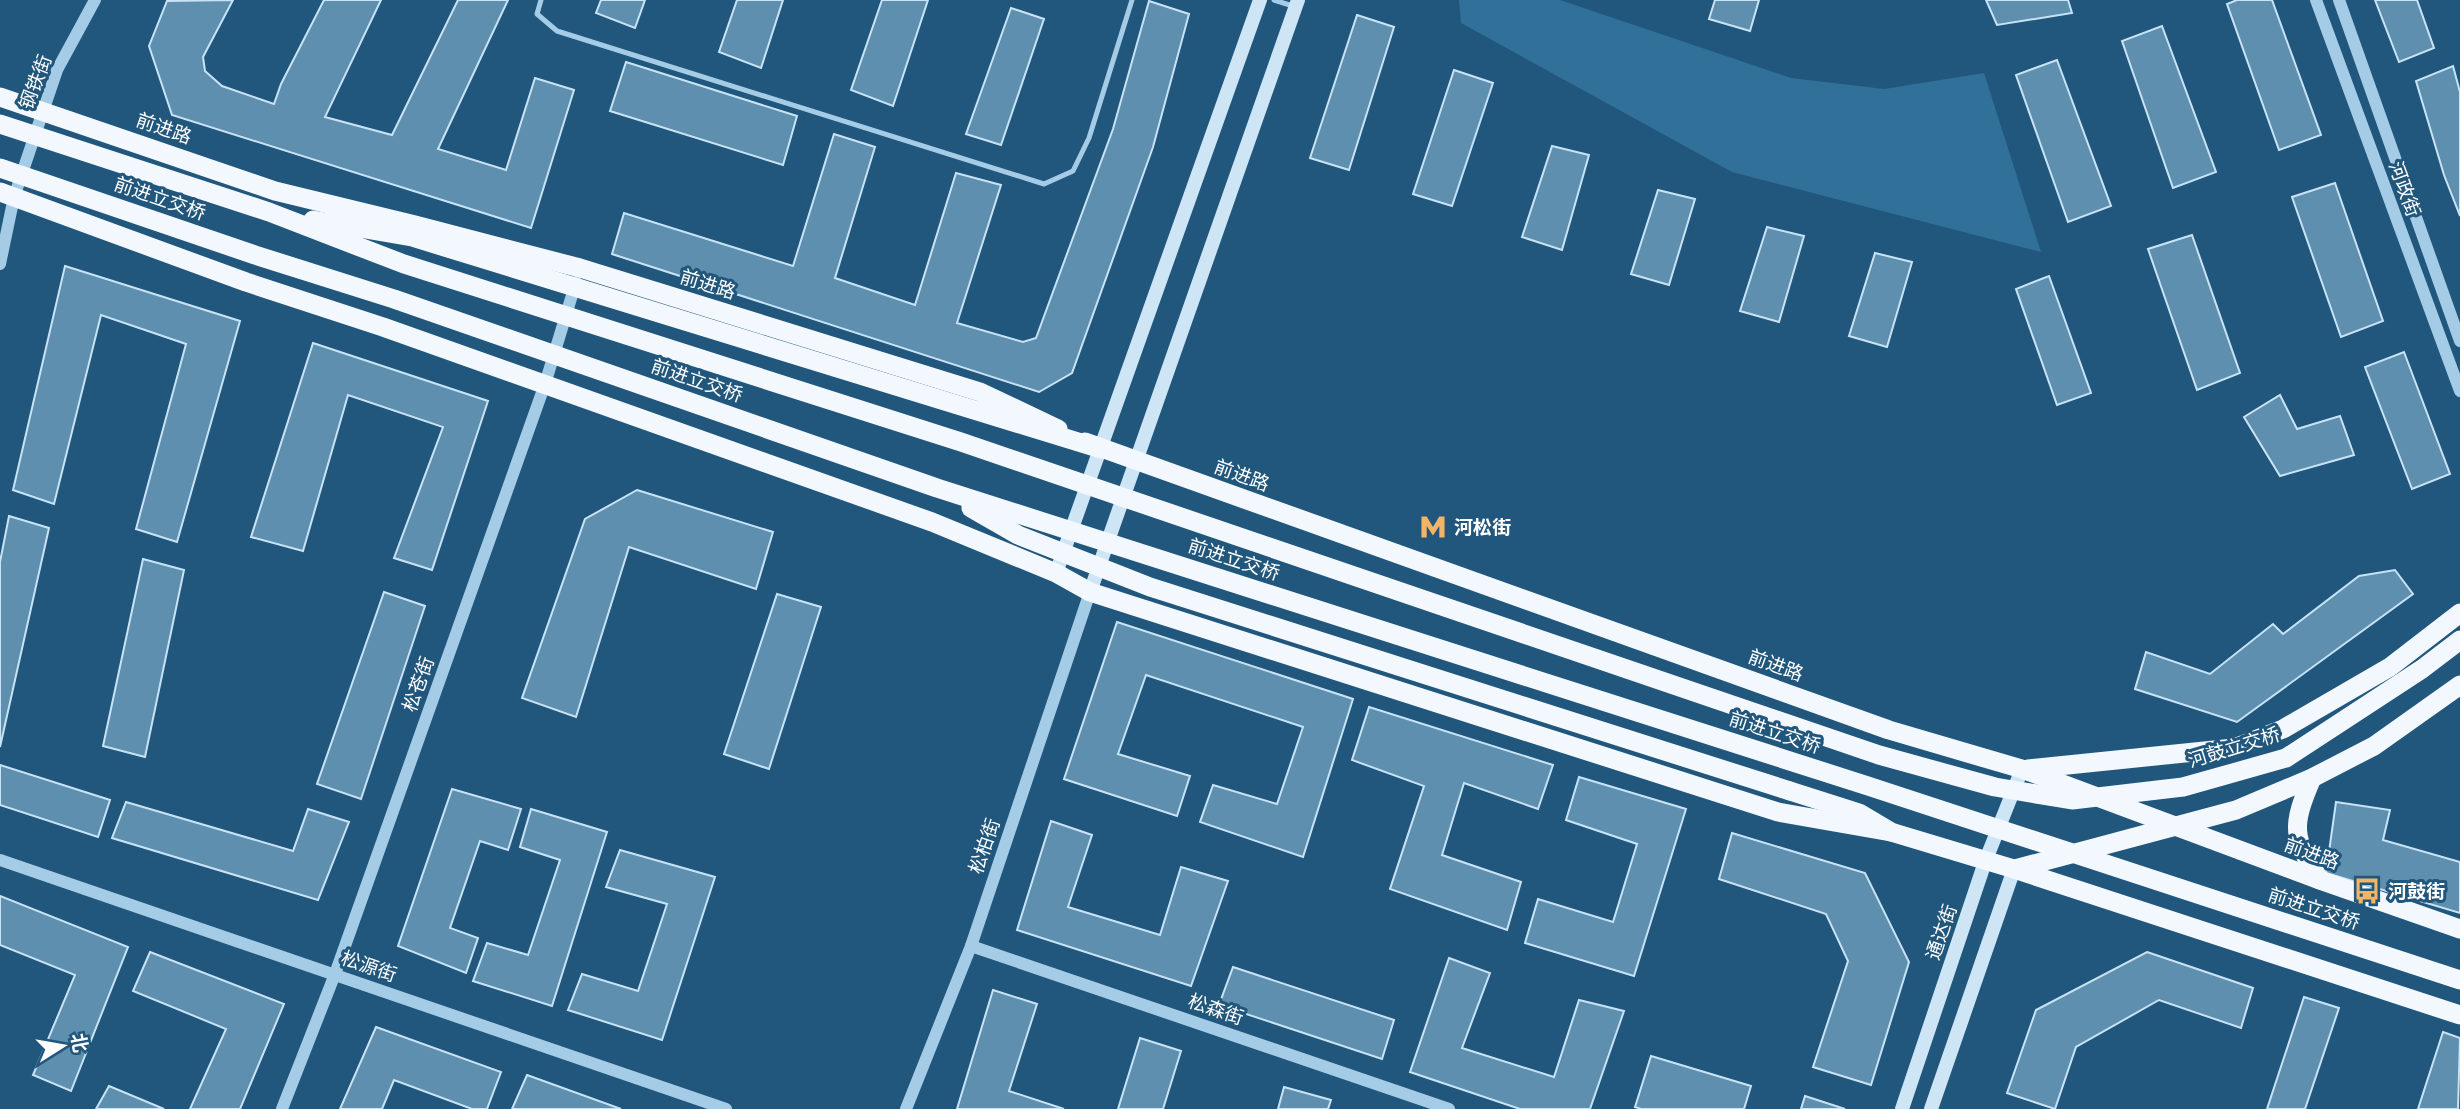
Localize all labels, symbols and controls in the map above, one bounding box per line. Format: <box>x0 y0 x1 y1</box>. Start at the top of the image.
street label: 钢铁街 <box>14 51 56 113</box>
street label: 前进路 <box>133 107 195 149</box>
street label: 河政街 <box>2384 158 2426 220</box>
street label: 前进立交桥 <box>111 171 209 225</box>
street label: 前进路 <box>677 264 739 304</box>
street label: 前进立交桥 <box>648 353 746 407</box>
street label: 前进路 <box>1211 454 1273 496</box>
metro station icon: 河松街 <box>1418 512 1448 542</box>
place label: 河松街 <box>1454 515 1511 539</box>
street label: 前进立交桥 <box>1185 533 1283 585</box>
street label: 前进路 <box>1745 644 1807 686</box>
street label: 松苍街 <box>397 653 439 715</box>
street label: 前进立交桥 <box>1726 706 1824 758</box>
street label: 河鼓立交桥 <box>2185 722 2283 772</box>
street label: 松柏街 <box>963 815 1005 877</box>
street label: 前进路 <box>2281 832 2343 874</box>
bus stop icon: 河鼓街 <box>2352 876 2382 906</box>
place label: 河鼓街 <box>2388 879 2445 903</box>
street label: 前进立交桥 <box>2265 882 2363 934</box>
street label: 通达街 <box>1920 901 1962 963</box>
street label: 松源街 <box>338 945 400 987</box>
street label: 松森街 <box>1185 988 1247 1030</box>
north arrow <box>28 1011 98 1081</box>
text: 北 <box>66 1031 93 1054</box>

